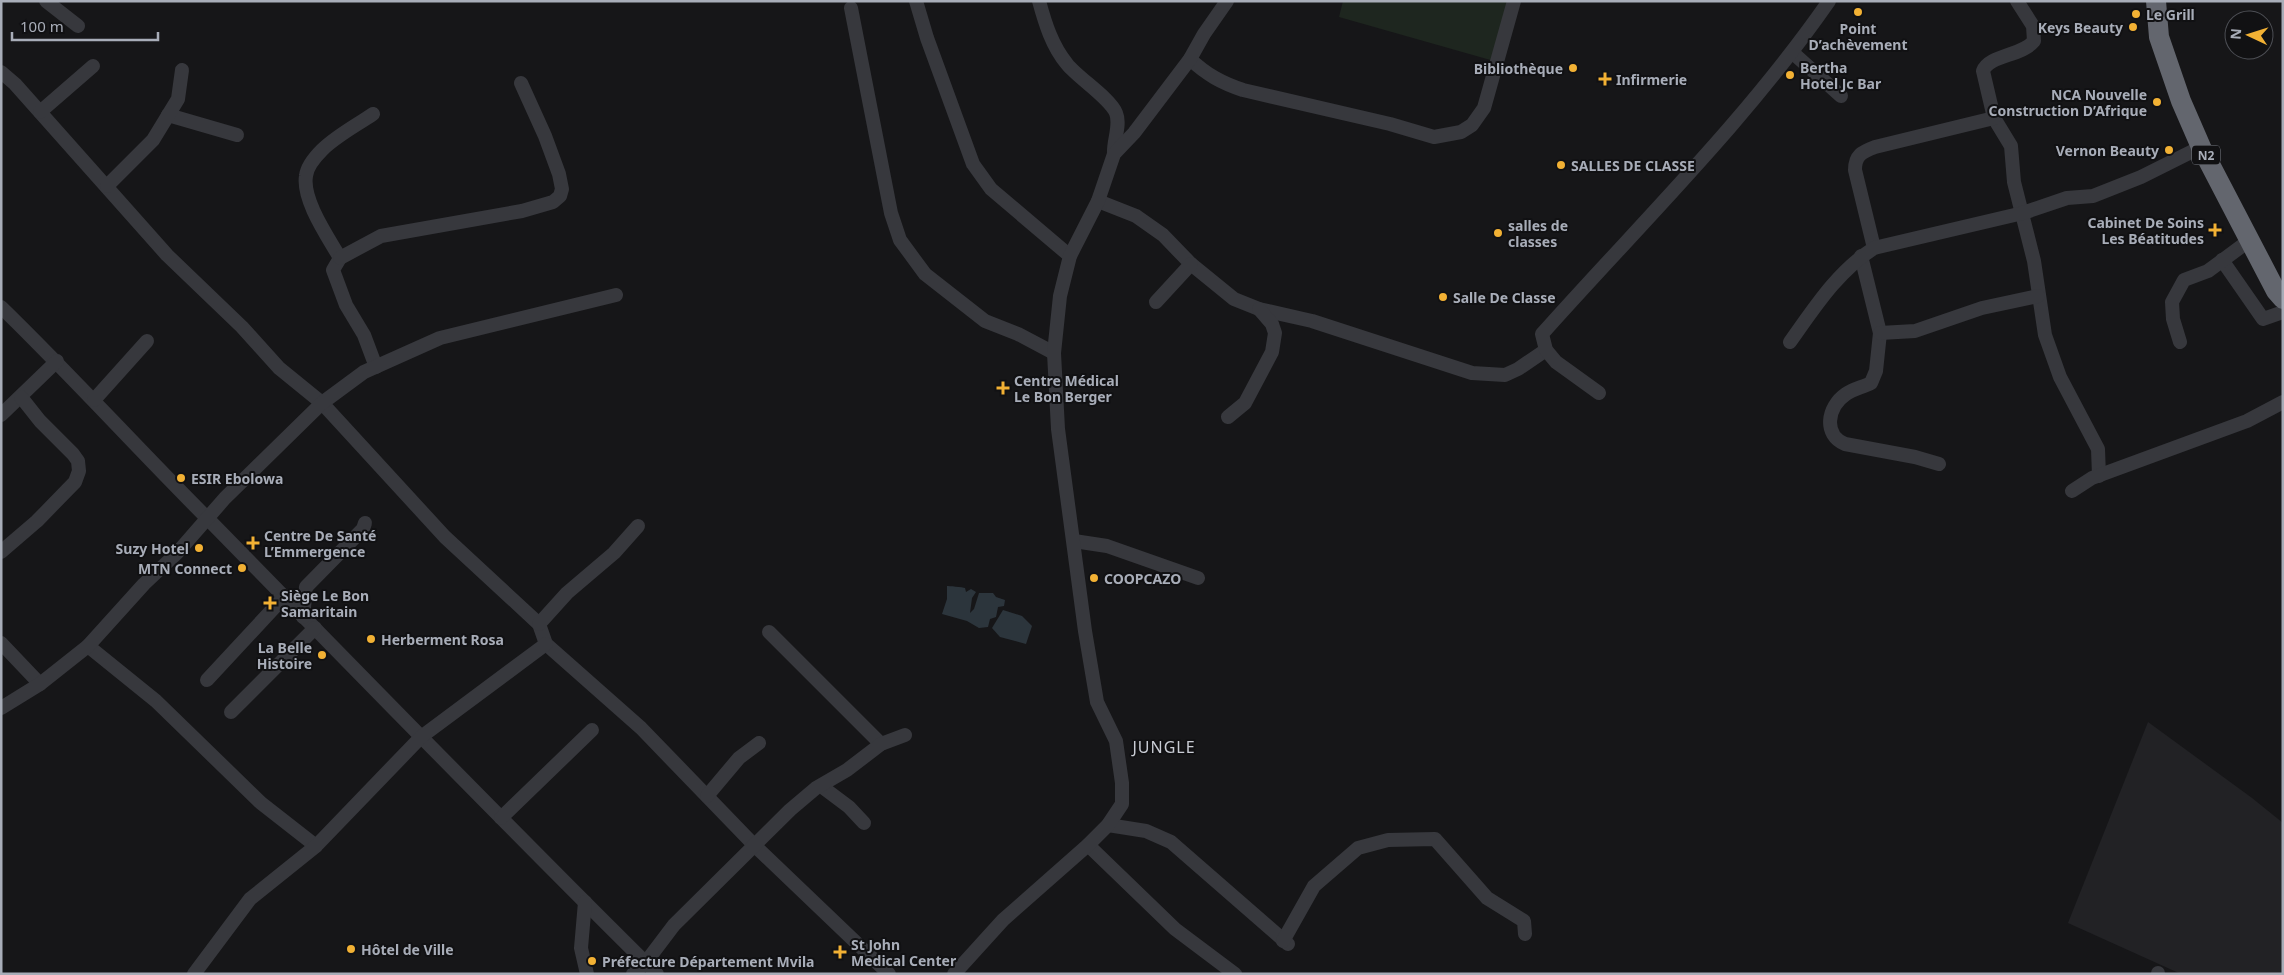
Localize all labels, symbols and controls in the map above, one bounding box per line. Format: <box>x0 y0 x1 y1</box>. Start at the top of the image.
place label: Le Grill <box>2146 5 2195 24</box>
marker: Point D’achèvement <box>1852 6 1864 18</box>
marker: Le Grill <box>2130 8 2142 20</box>
scale bar <box>12 10 159 42</box>
north arrow <box>2224 10 2274 60</box>
text: 100 m <box>20 16 64 36</box>
place label: Keys Beauty <box>2038 18 2123 37</box>
place label: Point D’achèvement <box>1808 19 1908 54</box>
marker: Keys Beauty <box>2127 21 2139 33</box>
text: N <box>2226 28 2245 40</box>
place label: Bertha Hotel Jc Bar <box>1800 58 1882 93</box>
place label: Bibliothèque <box>1474 59 1563 78</box>
marker: Bibliothèque <box>1567 62 1579 74</box>
marker: Bertha Hotel Jc Bar <box>1784 69 1796 81</box>
place label: Infirmerie <box>1616 70 1687 89</box>
marker: Infirmerie <box>1598 72 1612 86</box>
place label: NCA Nouvelle Construction D’Afrique <box>1989 85 2147 120</box>
marker: NCA Nouvelle Construction D’Afrique <box>2151 96 2163 108</box>
place label: Vernon Beauty <box>2056 141 2159 160</box>
marker: Vernon Beauty <box>2163 144 2175 156</box>
road number: N2 <box>2192 146 2220 164</box>
place label: SALLES DE CLASSE <box>1571 156 1695 175</box>
marker: SALLES DE CLASSE <box>1555 159 1567 171</box>
place label: Cabinet De Soins Les Béatitudes <box>2087 213 2204 248</box>
place label: salles de classes <box>1508 216 1568 251</box>
marker: Cabinet De Soins Les Béatitudes <box>2208 223 2222 237</box>
marker: salles de classes <box>1492 227 1504 239</box>
place label: Salle De Classe <box>1453 288 1556 307</box>
marker: Salle De Classe <box>1437 291 1449 303</box>
place label: Centre Médical Le Bon Berger <box>1014 371 1119 406</box>
marker: Centre Médical Le Bon Berger <box>996 381 1010 395</box>
place label: ESIR Ebolowa <box>191 469 283 488</box>
marker: ESIR Ebolowa <box>175 472 187 484</box>
place label: Centre De Santé L’Emmergence <box>264 526 376 561</box>
marker: Centre De Santé L’Emmergence <box>246 536 260 550</box>
place label: Suzy Hotel <box>116 539 189 558</box>
marker: Suzy Hotel <box>193 542 205 554</box>
place label: MTN Connect <box>138 559 232 578</box>
marker: MTN Connect <box>236 562 248 574</box>
place label: COOPCAZO <box>1104 569 1181 588</box>
marker: COOPCAZO <box>1088 572 1100 584</box>
place label: Siège Le Bon Samaritain <box>281 586 369 621</box>
marker: Siège Le Bon Samaritain <box>263 596 277 610</box>
place label: Herberment Rosa <box>381 630 504 649</box>
marker: Herberment Rosa <box>365 633 377 645</box>
place label: La Belle Histoire <box>257 638 312 673</box>
marker: La Belle Histoire <box>316 649 328 661</box>
district label: JUNGLE <box>1130 736 1196 758</box>
place label: St John Medical Center <box>851 935 957 970</box>
place label: Hôtel de Ville <box>361 940 454 959</box>
marker: Hôtel de Ville <box>345 943 357 955</box>
marker: St John Medical Center <box>833 945 847 959</box>
place label: Préfecture Département Mvila <box>602 952 814 971</box>
marker: Préfecture Département Mvila <box>586 955 598 967</box>

